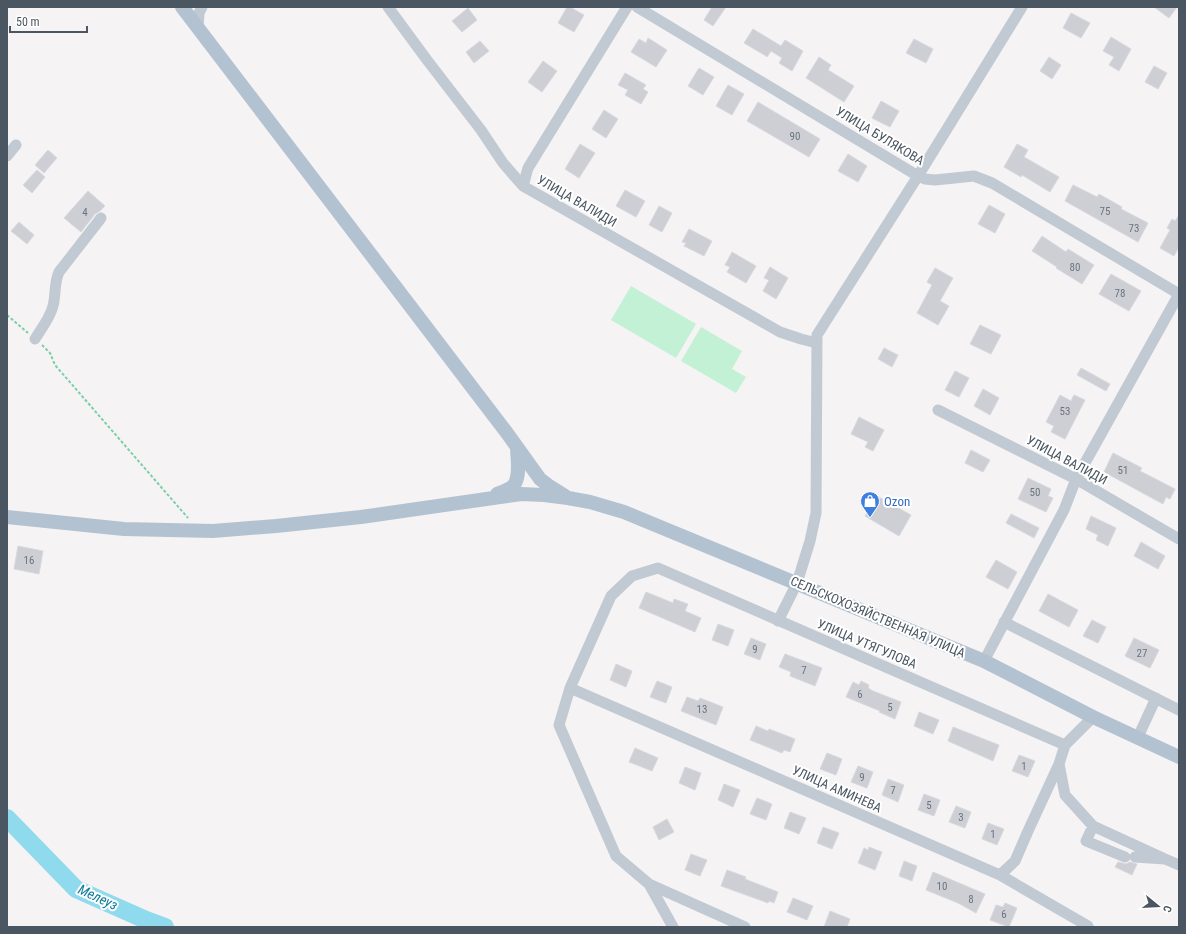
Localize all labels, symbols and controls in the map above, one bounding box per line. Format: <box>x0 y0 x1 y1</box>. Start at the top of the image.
scale bar <box>10 8 87 34</box>
text: 50 m <box>16 15 40 29</box>
street label: УЛИЦА БУЛЯКОВА <box>833 104 927 169</box>
house number: 90 <box>790 130 800 143</box>
street label: УЛИЦА ВАЛИДИ <box>535 172 619 230</box>
house number: 75 <box>1100 205 1110 218</box>
house number: 4 <box>82 206 88 219</box>
house number: 73 <box>1129 222 1139 235</box>
house number: 80 <box>1070 261 1080 274</box>
house number: 78 <box>1115 287 1125 300</box>
house number: 53 <box>1060 405 1070 418</box>
street label: УЛИЦА ВАЛИДИ <box>1024 432 1110 488</box>
house number: 51 <box>1118 464 1128 477</box>
house number: 50 <box>1030 486 1040 499</box>
shop icon: Ozon <box>859 490 881 518</box>
place label: Ozon <box>884 494 910 509</box>
house number: 16 <box>24 554 34 567</box>
street label: СЕЛЬСКОХОЗЯЙСТВЕННАЯ УЛИЦА <box>788 573 968 661</box>
street label: УЛИЦА УТЯГУЛОВА <box>815 616 919 672</box>
house number: 9 <box>752 643 758 656</box>
house number: 27 <box>1137 647 1147 660</box>
house number: 7 <box>801 664 807 677</box>
house number: 6 <box>857 688 863 701</box>
house number: 5 <box>887 701 893 714</box>
house number: 13 <box>697 703 707 716</box>
house number: 1 <box>1021 760 1027 773</box>
street label: УЛИЦА АМИНЕВА <box>790 763 884 816</box>
house number: 9 <box>859 771 865 784</box>
house number: 7 <box>890 784 896 797</box>
house number: 5 <box>926 799 932 812</box>
house number: 3 <box>958 811 964 824</box>
house number: 1 <box>990 828 996 841</box>
house number: 10 <box>937 880 947 893</box>
water label: Мелеуз <box>76 881 120 913</box>
north arrow <box>1138 886 1178 926</box>
house number: 8 <box>968 893 974 906</box>
text: С <box>1160 904 1174 914</box>
house number: 6 <box>1001 908 1007 921</box>

